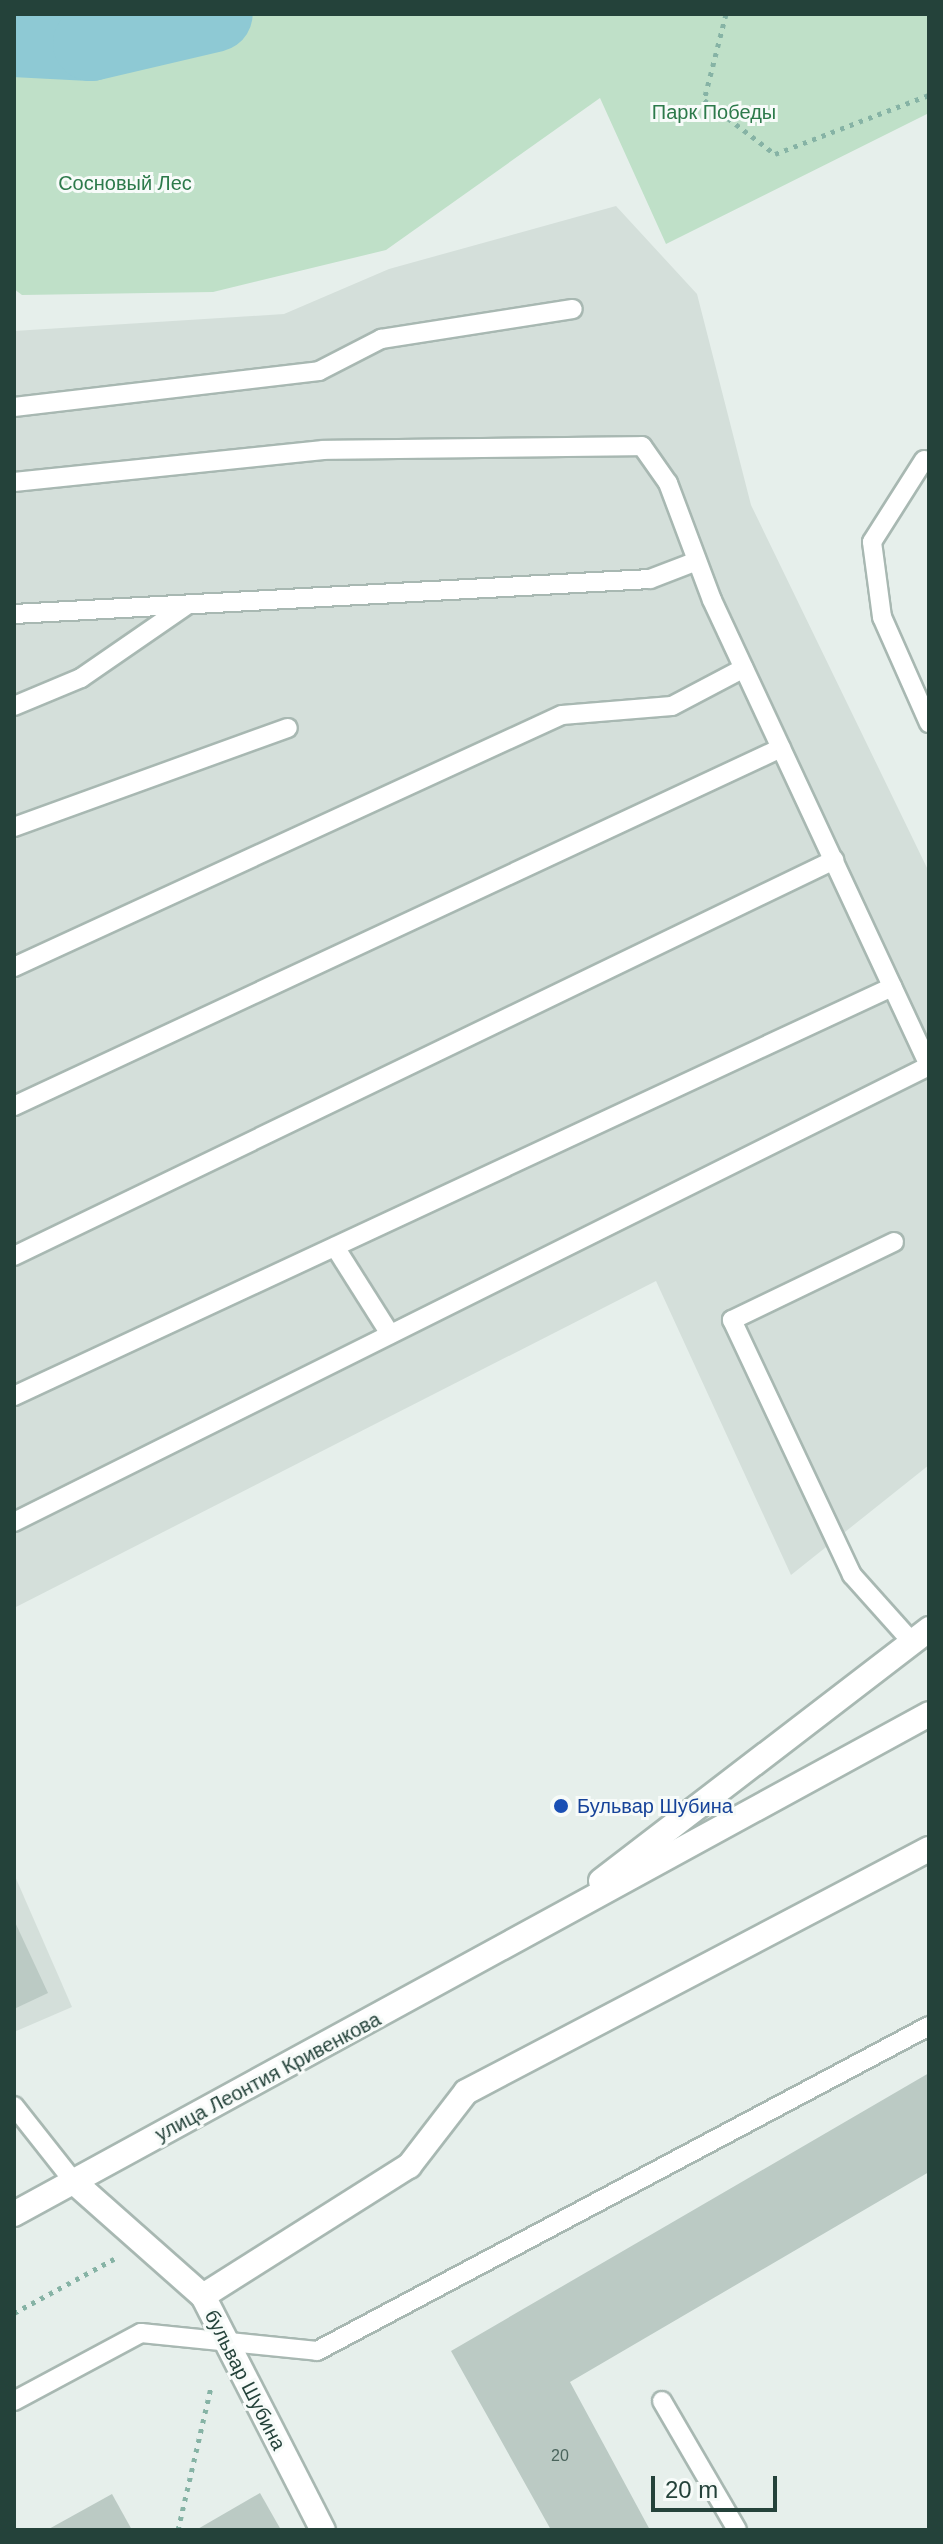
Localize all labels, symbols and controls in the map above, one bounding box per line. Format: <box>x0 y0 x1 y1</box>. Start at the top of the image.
park label: Парк Победы <box>652 100 776 124</box>
park label: Сосновый Лес <box>58 171 192 195</box>
place label: Бульвар Шубина <box>577 1794 733 1818</box>
marker: Бульвар Шубина <box>552 1797 570 1815</box>
street label: улица Леонтия Кривенкова <box>151 2007 385 2147</box>
street label: бульвар Шубина <box>199 2306 291 2454</box>
house number: 20 <box>551 2446 569 2466</box>
scale bar <box>655 2460 781 2510</box>
text: 20 m <box>665 2476 718 2503</box>

